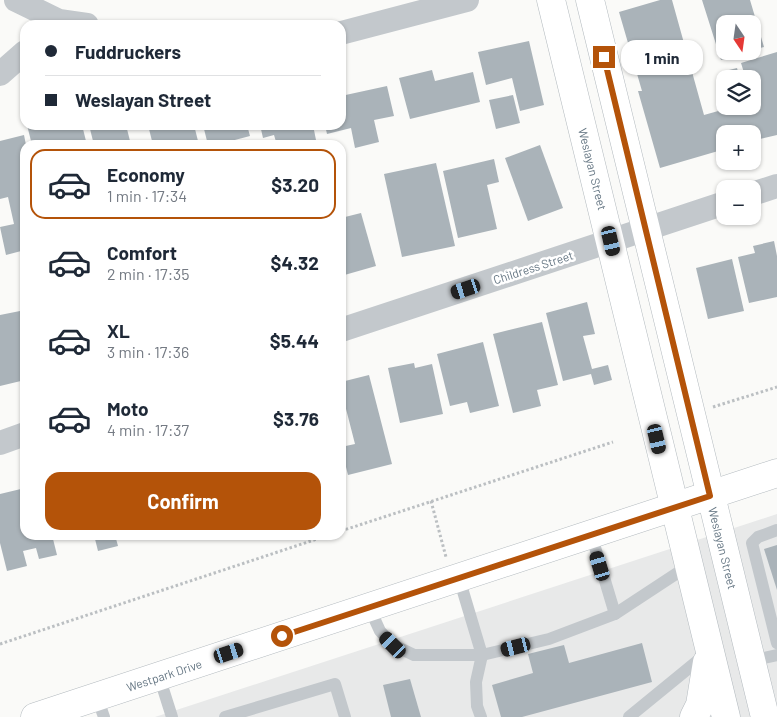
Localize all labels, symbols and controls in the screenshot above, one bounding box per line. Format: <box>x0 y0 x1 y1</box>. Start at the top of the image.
north arrow <box>716 15 761 60</box>
map controls <box>716 15 761 225</box>
text: Fuddruckers <box>75 40 181 63</box>
callout: 1 min <box>622 40 704 74</box>
route end <box>593 46 615 68</box>
text: 1 min <box>644 48 680 67</box>
button: layers <box>716 70 761 115</box>
text: Weslayan Street <box>75 88 211 111</box>
button: + <box>716 125 761 170</box>
street label: Weslayan Street <box>576 127 610 211</box>
icon: car <box>47 162 92 207</box>
text: Economy <box>107 163 185 186</box>
text: $3.20 <box>271 173 319 196</box>
button: − <box>716 180 761 225</box>
text: 1 min · 17:34 <box>107 186 187 205</box>
car <box>600 225 621 257</box>
icon: car <box>47 240 92 285</box>
text: Comfort <box>107 241 177 264</box>
street label: Childress Street <box>491 247 575 287</box>
text: $4.32 <box>271 251 319 274</box>
text: 2 min · 17:35 <box>107 264 190 283</box>
car <box>449 277 482 301</box>
icon: car <box>47 318 92 363</box>
text: XL <box>107 319 130 342</box>
text: $5.44 <box>270 329 319 352</box>
text: 3 min · 17:36 <box>107 342 189 361</box>
icon: car <box>47 396 92 441</box>
text: Moto <box>107 397 149 420</box>
text: $3.76 <box>273 407 319 430</box>
text: 4 min · 17:37 <box>107 420 189 439</box>
car <box>646 423 667 455</box>
button: Confirm <box>45 472 321 530</box>
street label: Weslayan Street <box>706 506 740 590</box>
car <box>588 549 611 583</box>
route start <box>271 625 293 647</box>
car <box>377 629 408 661</box>
car <box>499 636 532 658</box>
car <box>212 641 245 665</box>
street label: Westpark Drive <box>124 656 204 694</box>

